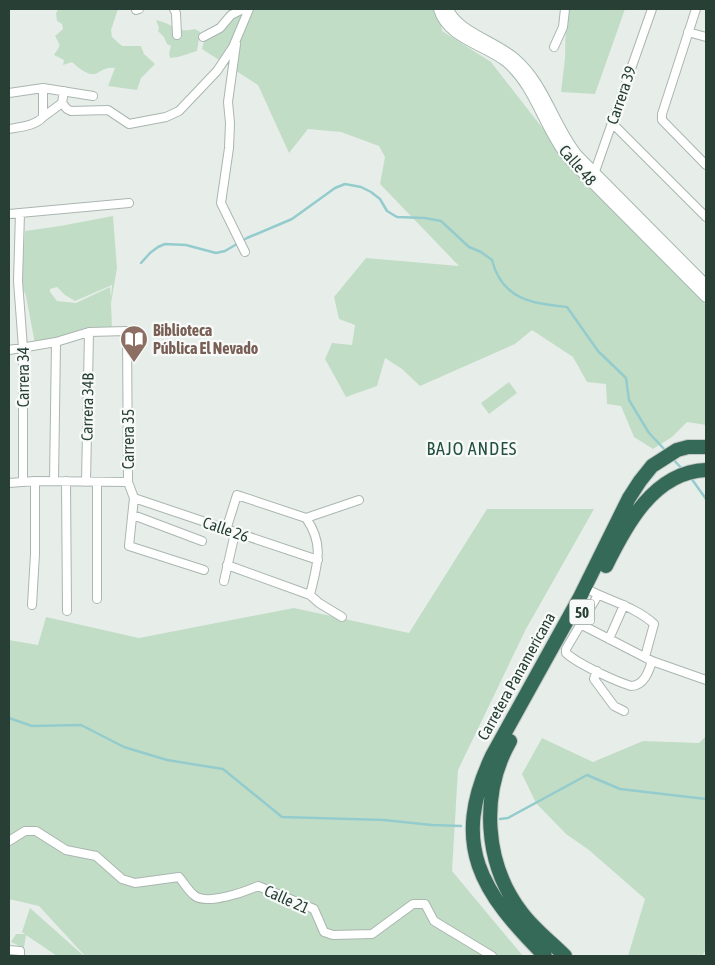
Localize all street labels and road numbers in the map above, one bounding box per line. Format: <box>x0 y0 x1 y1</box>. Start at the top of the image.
street label: Carrera 39 <box>603 64 639 126</box>
street label: Calle 48 <box>556 141 600 189</box>
street label: Carrera 34 <box>14 347 32 407</box>
street label: Carrera 34B <box>77 372 97 441</box>
street label: Carrera 35 <box>119 409 137 469</box>
street label: Calle 26 <box>201 513 251 545</box>
road number: 50 <box>570 600 594 624</box>
street label: Carretera Panamericana <box>473 609 559 743</box>
street label: Calle 21 <box>262 881 312 917</box>

